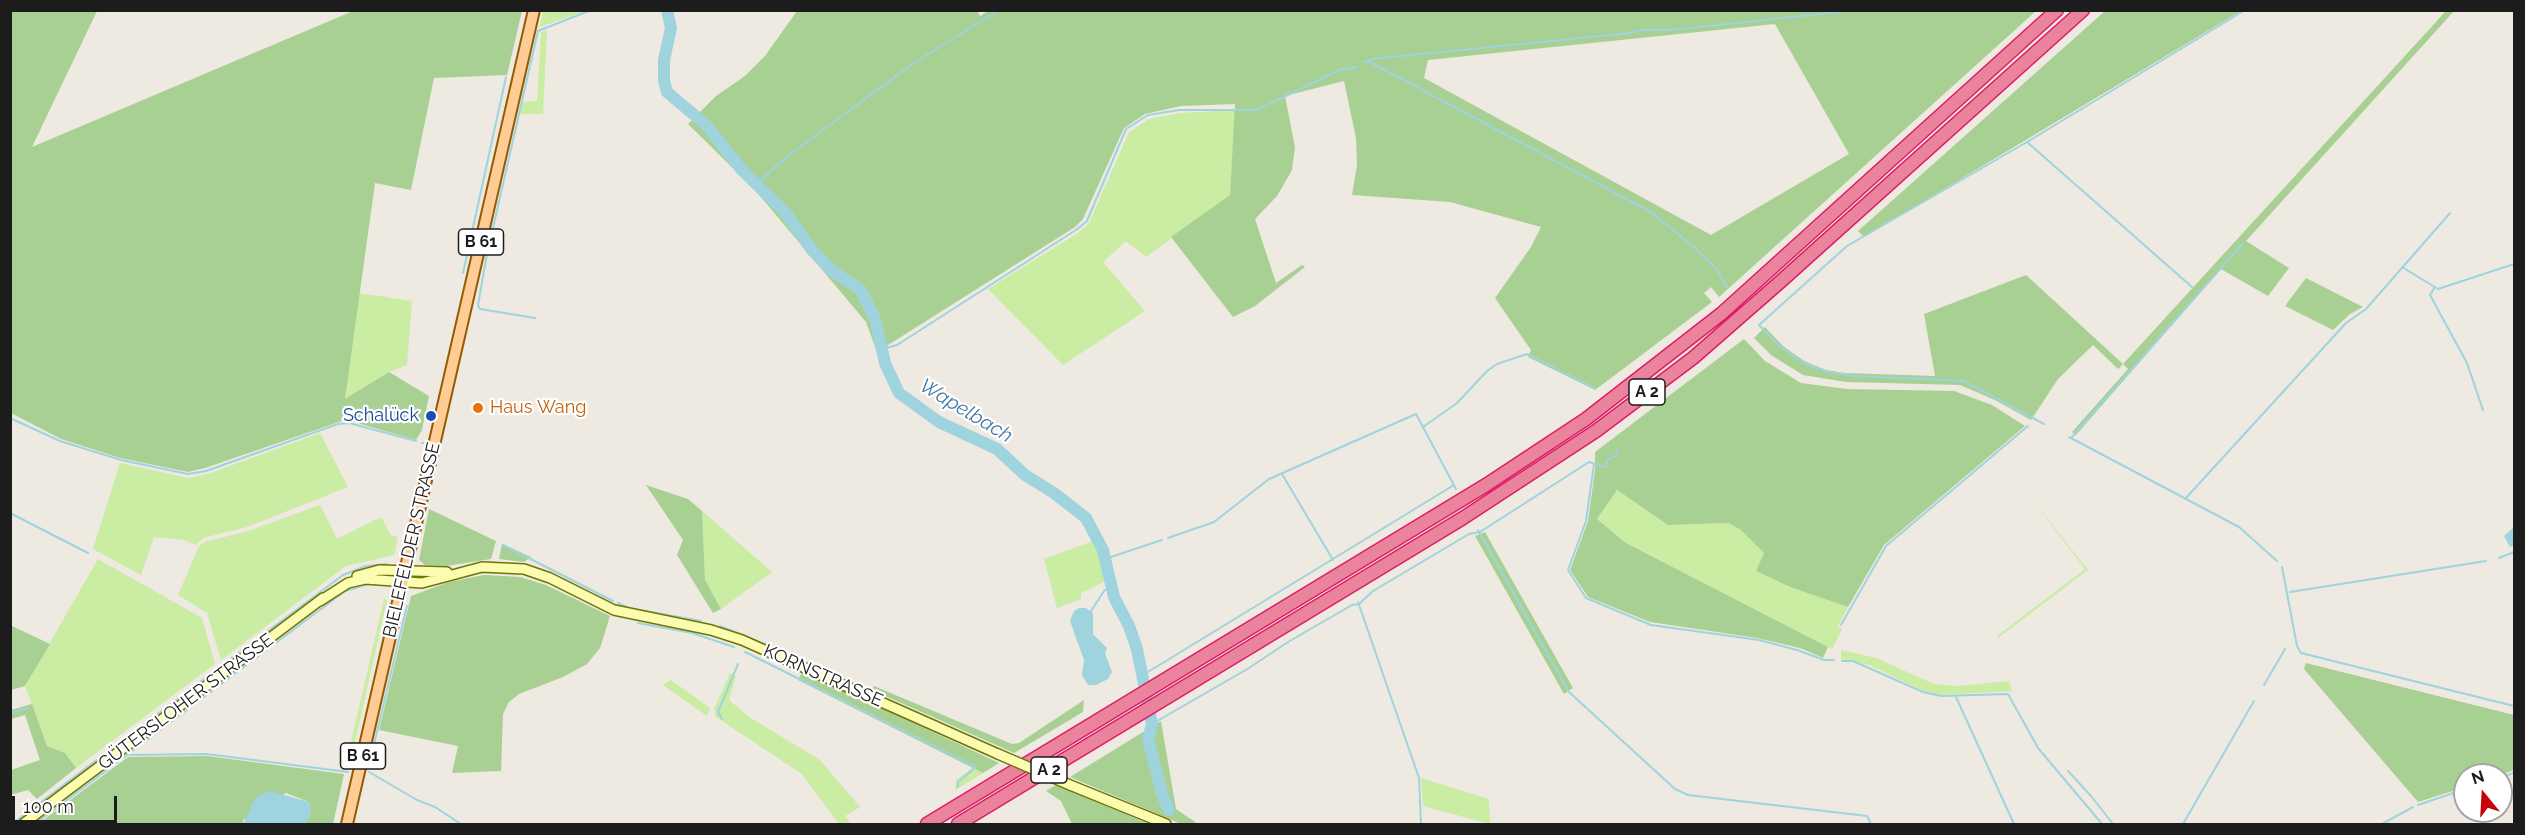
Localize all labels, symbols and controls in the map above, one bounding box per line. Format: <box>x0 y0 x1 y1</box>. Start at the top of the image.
road number: B 61 <box>458 229 504 255</box>
water label: Wapelbach <box>915 374 1017 448</box>
road number: A 2 <box>1629 379 1665 405</box>
place label: Haus Wang <box>490 397 586 419</box>
marker: Haus Wang <box>471 401 485 415</box>
place label: Schalück <box>343 405 419 427</box>
marker: Schalück <box>424 409 438 423</box>
street label: BIELEFELDER STRASSE <box>379 440 445 640</box>
street label: GÜTERSLOHER STRASSE <box>94 629 278 775</box>
street label: KORNSTRASSE <box>760 640 886 712</box>
road number: B 61 <box>340 743 386 769</box>
road number: A 2 <box>1031 757 1067 783</box>
north arrow <box>2453 763 2513 823</box>
text: N <box>2469 766 2487 788</box>
scale bar <box>15 784 120 822</box>
text: 100 m <box>23 796 74 817</box>

